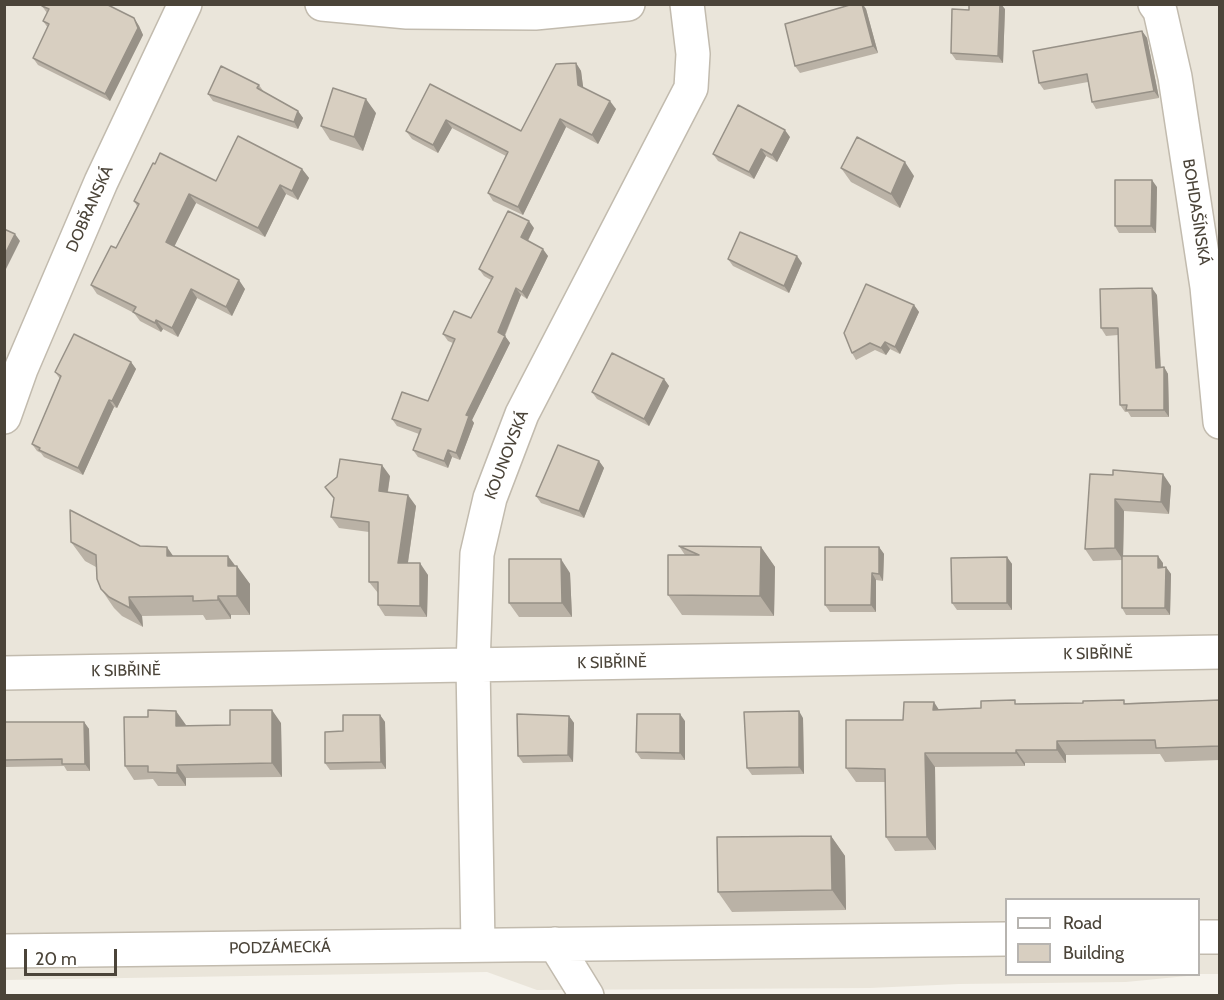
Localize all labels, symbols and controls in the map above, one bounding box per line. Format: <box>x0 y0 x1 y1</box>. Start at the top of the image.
street label: BOHDAŠÍNSKÁ <box>1178 157 1214 267</box>
street label: DOBŘANSKÁ <box>62 163 118 255</box>
street label: KOUNOVSKÁ <box>481 408 533 502</box>
street label: K SIBŘINĚ <box>1063 644 1133 664</box>
street label: K SIBŘINĚ <box>577 653 647 673</box>
street label: K SIBŘINĚ <box>91 661 161 681</box>
legend <box>1005 898 1200 976</box>
text: Road <box>1063 912 1102 934</box>
scale bar <box>27 937 120 975</box>
street label: PODZÁMECKÁ <box>229 938 331 958</box>
text: Building <box>1063 942 1124 964</box>
text: 20 m <box>35 948 77 970</box>

